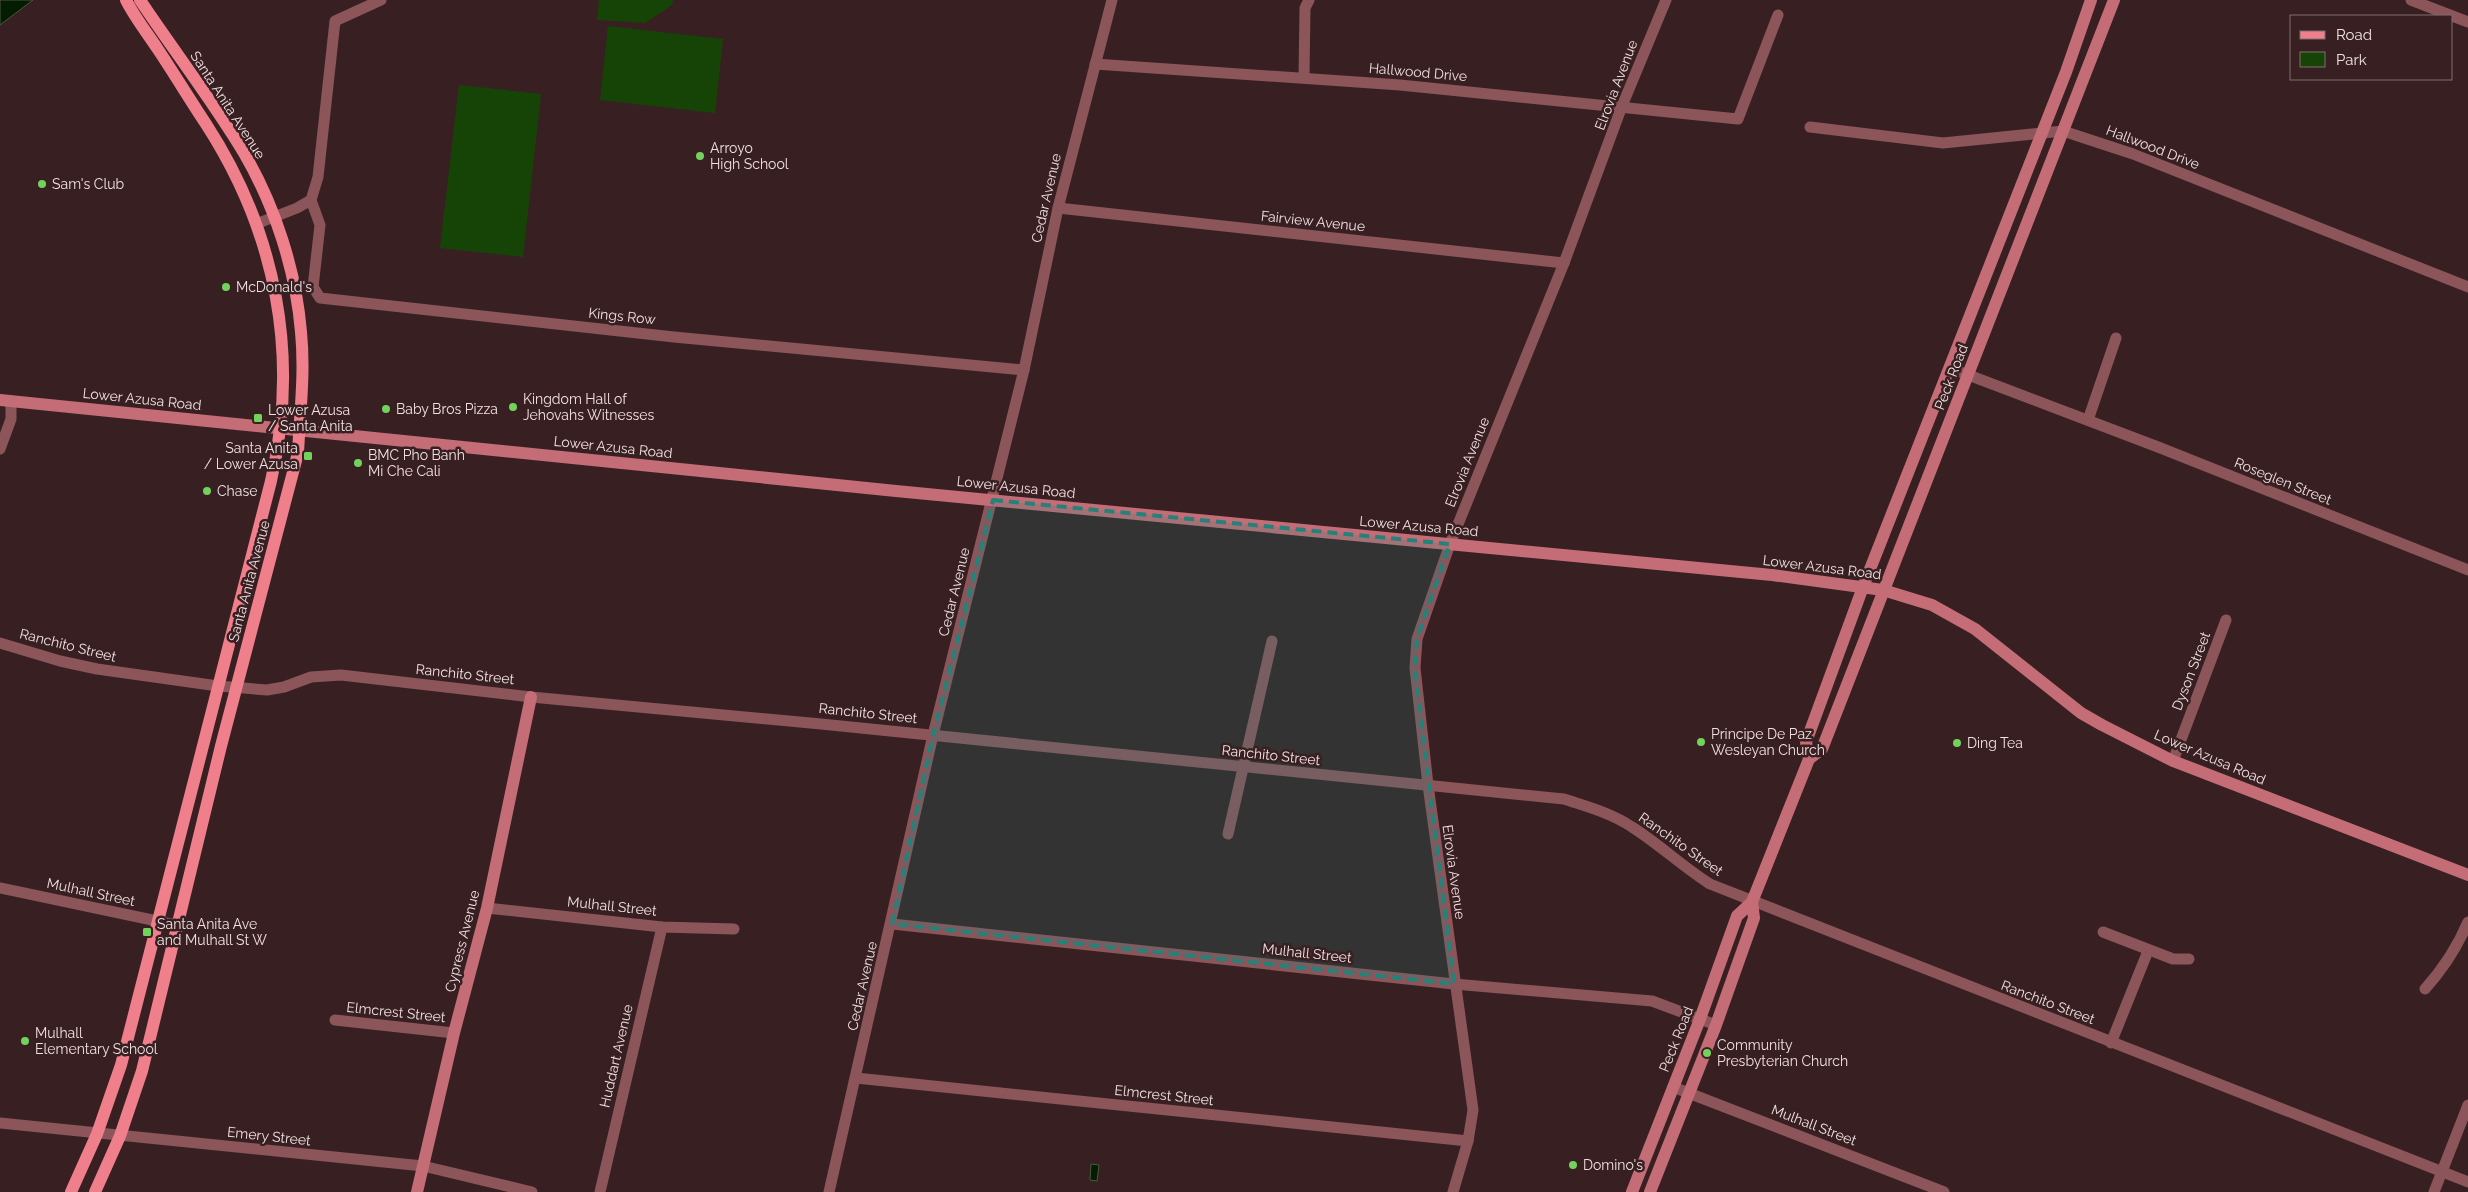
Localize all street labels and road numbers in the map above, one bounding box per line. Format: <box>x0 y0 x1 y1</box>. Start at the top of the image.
street label: Elrovia Avenue <box>1591 38 1641 132</box>
street label: Santa Anita Avenue <box>187 48 269 162</box>
street label: Hallwood Drive <box>1368 60 1468 84</box>
street label: Hallwood Drive <box>2104 122 2202 172</box>
street label: Cedar Avenue <box>1028 152 1064 244</box>
street label: Fairview Avenue <box>1260 208 1366 234</box>
street label: Kings Row <box>588 305 657 328</box>
street label: Peck Road <box>1931 342 1971 412</box>
street label: Lower Azusa Road <box>82 385 202 413</box>
street label: Elrovia Avenue <box>1442 415 1492 509</box>
street label: Lower Azusa Road <box>553 433 673 461</box>
street label: Roseglen Street <box>2232 454 2334 508</box>
street label: Lower Azusa Road <box>956 473 1076 501</box>
street label: Lower Azusa Road <box>1359 513 1479 539</box>
street label: Santa Anita Avenue <box>225 519 273 643</box>
street label: Cedar Avenue <box>935 546 973 638</box>
street label: Lower Azusa Road <box>1762 552 1882 582</box>
street label: Ranchito Street <box>18 625 118 665</box>
street label: Dyson Street <box>2169 629 2213 713</box>
street label: Ranchito Street <box>415 661 515 687</box>
street label: Ranchito Street <box>818 700 918 726</box>
street label: Lower Azusa Road <box>2152 726 2268 788</box>
street label: Ranchito Street <box>1221 742 1321 768</box>
street label: Ranchito Street <box>1636 809 1726 879</box>
street label: Elrovia Avenue <box>1439 824 1469 920</box>
street label: Mulhall Street <box>45 875 137 909</box>
street label: Cypress Avenue <box>442 888 482 994</box>
street label: Mulhall Street <box>567 893 658 919</box>
street label: Cedar Avenue <box>844 940 880 1032</box>
street label: Mulhall Street <box>1262 940 1353 966</box>
street label: Ranchito Street <box>1999 977 2097 1027</box>
street label: Elmcrest Street <box>346 999 447 1025</box>
street label: Huddart Avenue <box>596 1003 636 1109</box>
street label: Peck Road <box>1656 1004 1696 1074</box>
street label: Elmcrest Street <box>1114 1082 1215 1108</box>
street label: Mulhall Street <box>1769 1101 1859 1149</box>
street label: Emery Street <box>226 1124 312 1148</box>

